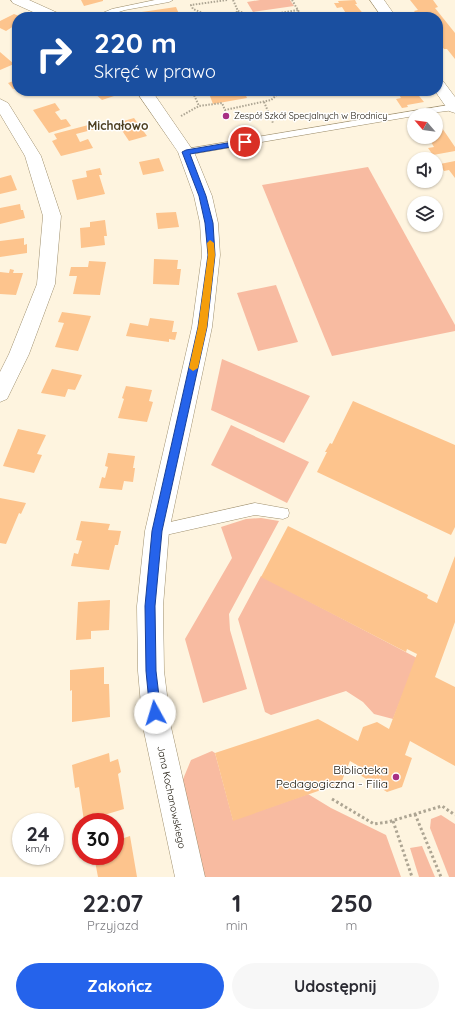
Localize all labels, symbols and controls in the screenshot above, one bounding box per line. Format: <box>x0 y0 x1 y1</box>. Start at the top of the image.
text: 220 m <box>94 25 177 60</box>
icon: right <box>28 28 80 80</box>
text: Skręć w prawo <box>94 60 216 83</box>
north arrow <box>407 108 443 144</box>
map controls <box>407 108 443 232</box>
place label: Zespół Szkół Specjalnych w Brodnicy <box>234 110 387 121</box>
marker: Zespół Szkół Specjalnych w Brodnicy <box>221 111 231 121</box>
district label: Michałowo <box>88 118 149 133</box>
pin <box>228 125 262 159</box>
icon: arrive <box>234 131 256 153</box>
button: sound <box>407 152 443 188</box>
button: layers <box>407 196 443 232</box>
position arrow <box>134 692 176 734</box>
street label: Jana Kochanowskiego <box>154 744 189 850</box>
place label: Biblioteka Pedagogiczna - Filia <box>276 762 388 791</box>
marker: Biblioteka Pedagogiczna - Filia <box>391 772 401 782</box>
speed limit sign: 30 <box>72 813 124 865</box>
text: 24 <box>26 821 50 846</box>
text: km/h <box>25 842 51 855</box>
text: 22:07 <box>82 888 143 918</box>
text: 1 <box>232 888 241 918</box>
text: 250 <box>330 888 373 918</box>
text: Przyjazd <box>87 917 139 933</box>
text: min <box>226 917 248 933</box>
text: m <box>345 917 357 933</box>
button: Zakończ <box>16 963 224 1009</box>
button: Udostępnij <box>232 963 439 1009</box>

